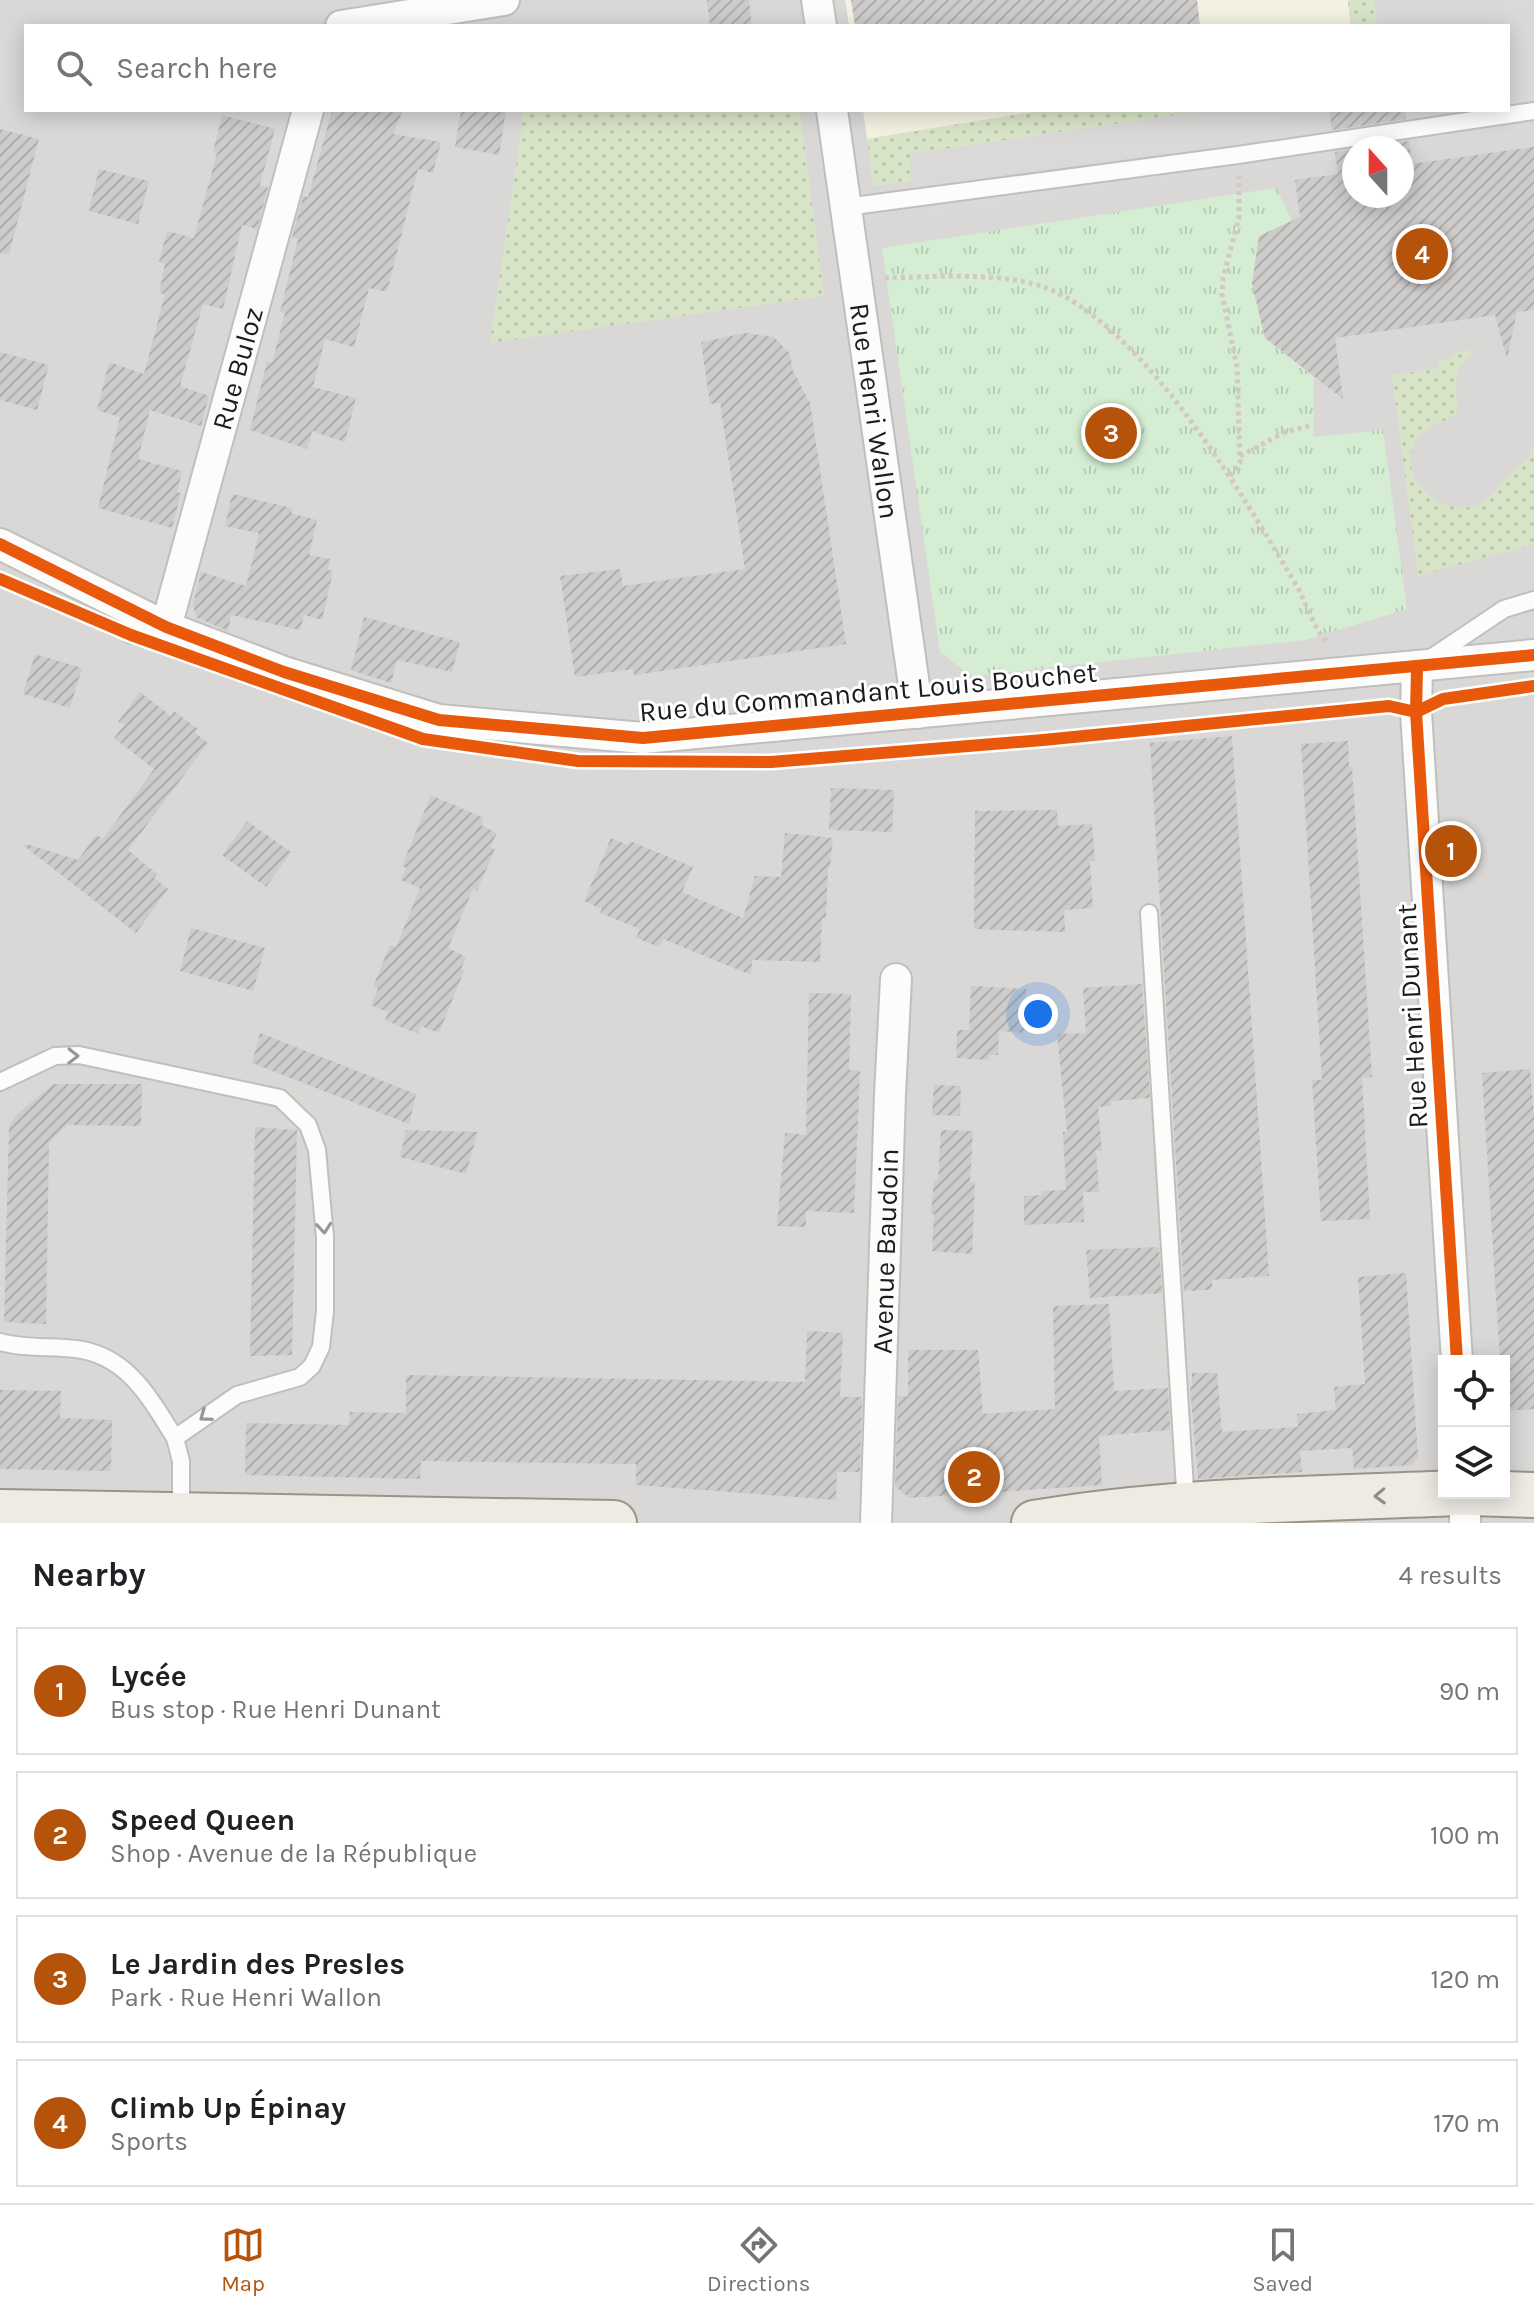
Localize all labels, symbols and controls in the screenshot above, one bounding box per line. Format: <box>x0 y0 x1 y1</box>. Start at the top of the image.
search box <box>24 24 1510 112</box>
icon: search <box>52 46 96 90</box>
text: Search here <box>116 50 277 86</box>
north arrow <box>1342 136 1414 208</box>
pin: 4 <box>1396 224 1448 284</box>
street label: Rue Henri Wallon <box>843 301 907 521</box>
street label: Rue Buloz <box>204 303 270 434</box>
pin: 3 <box>1085 403 1137 463</box>
street label: Rue du Commandant Louis Bouchet <box>638 656 1098 728</box>
pin: 1 <box>1425 821 1477 881</box>
street label: Rue Henri Dunant <box>1390 903 1434 1129</box>
your location <box>1018 994 1058 1034</box>
one-way arrow <box>67 1047 80 1065</box>
street label: Avenue Baudoin <box>865 1148 905 1355</box>
one-way arrow <box>315 1222 332 1235</box>
map controls <box>1438 1355 1510 1499</box>
button: locate <box>1438 1355 1510 1427</box>
one-way arrow <box>200 1406 214 1420</box>
button: layers <box>1438 1427 1510 1499</box>
pin: 2 <box>948 1447 1000 1507</box>
one-way arrow <box>1373 1488 1386 1505</box>
text: Nearby <box>32 1555 146 1595</box>
text: 4 results <box>1398 1560 1502 1591</box>
text: Lycée <box>110 1658 187 1694</box>
text: 1 <box>55 1676 65 1707</box>
text: 90 m <box>1439 1676 1500 1707</box>
text: Bus stop · Rue Henri Dunant <box>110 1694 441 1725</box>
text: Speed Queen <box>110 1802 295 1838</box>
text: 2 <box>52 1820 68 1851</box>
text: 100 m <box>1430 1820 1500 1851</box>
text: Shop · Avenue de la République <box>110 1838 477 1869</box>
text: Le Jardin des Presles <box>110 1946 405 1982</box>
text: 3 <box>52 1964 68 1995</box>
text: 120 m <box>1430 1964 1500 1995</box>
text: Park · Rue Henri Wallon <box>110 1982 382 2013</box>
text: Climb Up Épinay <box>110 2090 346 2126</box>
text: 4 <box>52 2108 68 2139</box>
text: 170 m <box>1433 2108 1500 2139</box>
text: Sports <box>110 2126 188 2157</box>
tab: Map <box>221 2223 265 2297</box>
tab: Directions <box>707 2223 810 2297</box>
tab: Saved <box>1252 2223 1313 2297</box>

